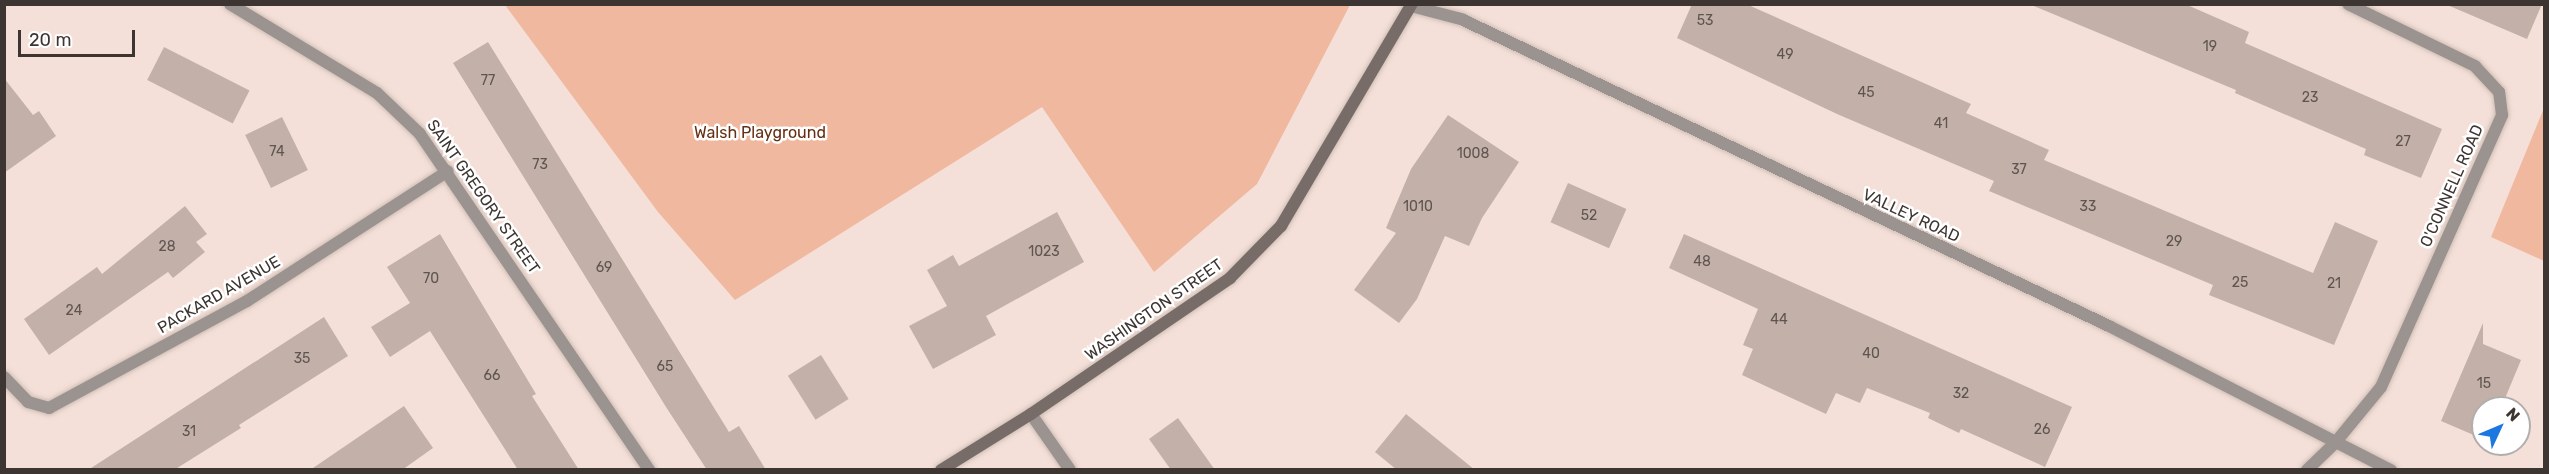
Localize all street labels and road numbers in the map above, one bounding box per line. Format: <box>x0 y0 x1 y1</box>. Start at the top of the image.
street label: SAINT GREGORY STREET <box>422 116 544 278</box>
street label: O'CONNELL ROAD <box>2416 122 2488 250</box>
street label: VALLEY ROAD <box>1859 185 1963 247</box>
street label: PACKARD AVENUE <box>154 252 284 338</box>
street label: WASHINGTON STREET <box>1081 255 1227 365</box>

